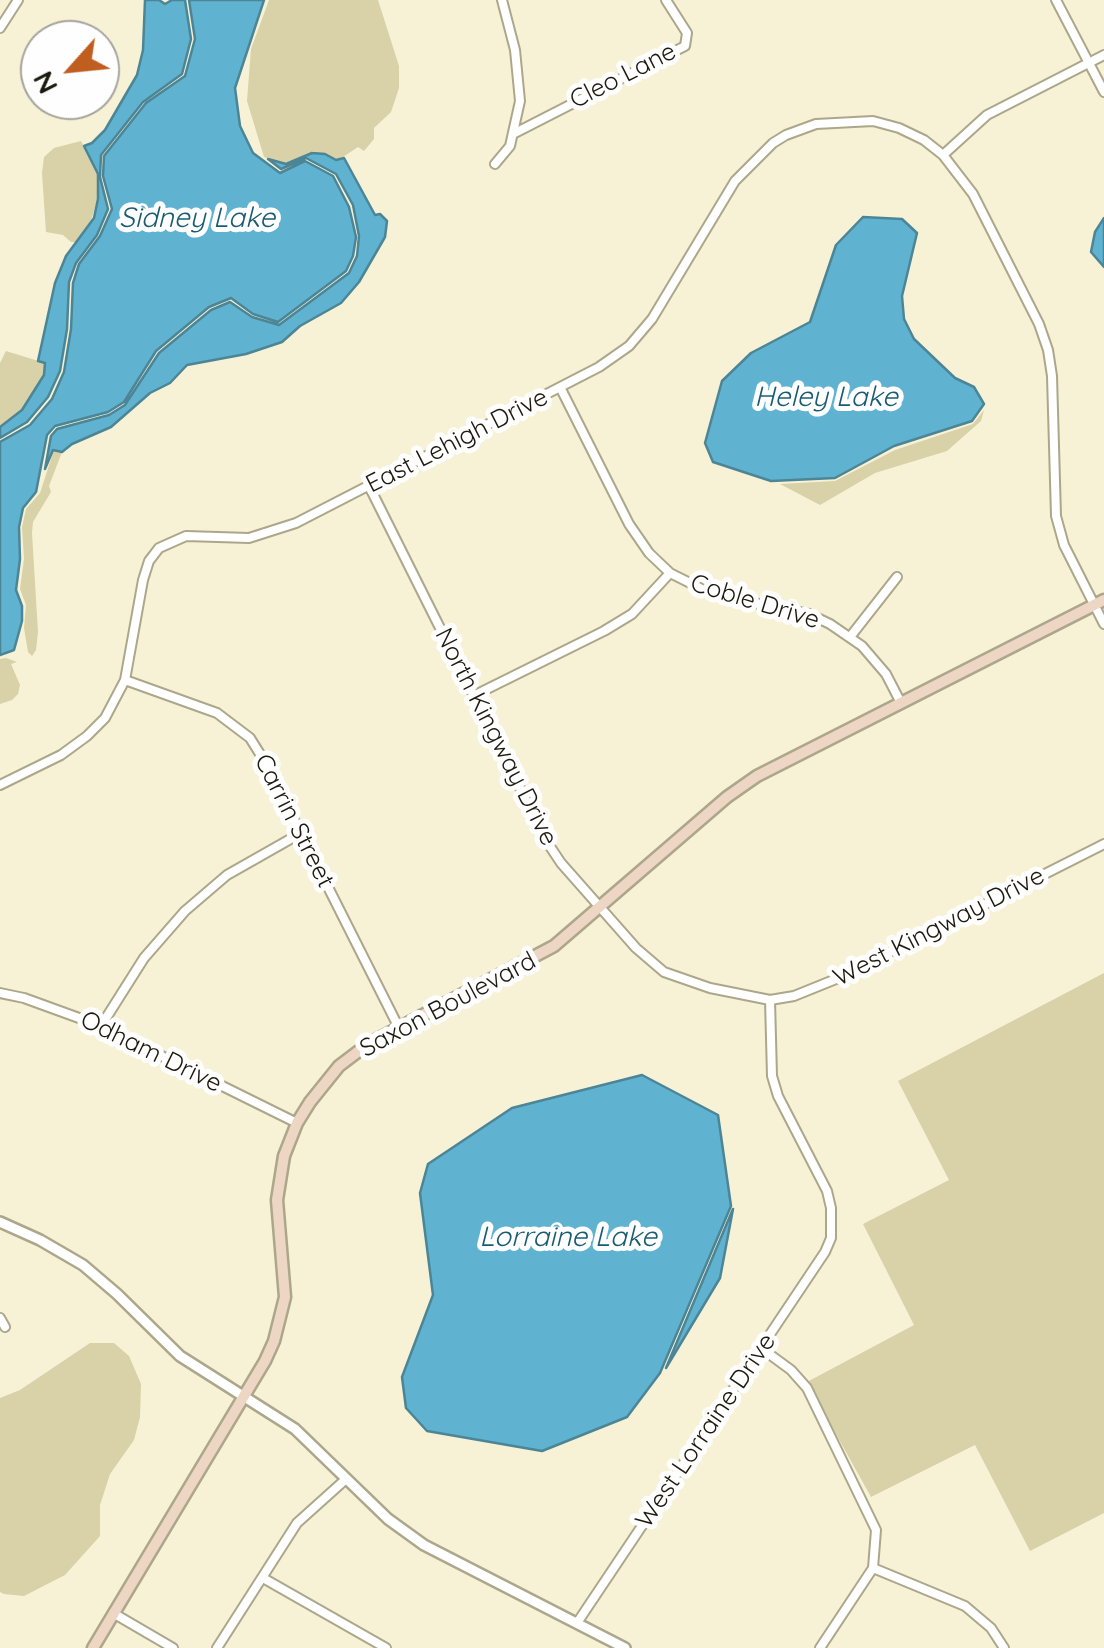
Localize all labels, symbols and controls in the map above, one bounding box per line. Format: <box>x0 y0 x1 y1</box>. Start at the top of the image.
north arrow <box>20 20 120 120</box>
street label: Cleo Lane <box>565 37 681 115</box>
text: N <box>24 66 65 100</box>
water label: Sidney Lake <box>119 202 275 236</box>
water label: Heley Lake <box>754 381 898 415</box>
street label: East Lehigh Drive <box>361 382 553 500</box>
street label: Coble Drive <box>687 568 823 636</box>
street label: North Kingway Drive <box>428 623 564 851</box>
street label: Carrin Street <box>248 749 340 893</box>
street label: West Kingway Drive <box>829 861 1049 993</box>
street label: Saxon Boulevard <box>355 946 541 1064</box>
street label: Odham Drive <box>75 1005 227 1099</box>
water label: Lorraine Lake <box>479 1221 657 1255</box>
street label: West Lorraine Drive <box>630 1328 782 1534</box>

